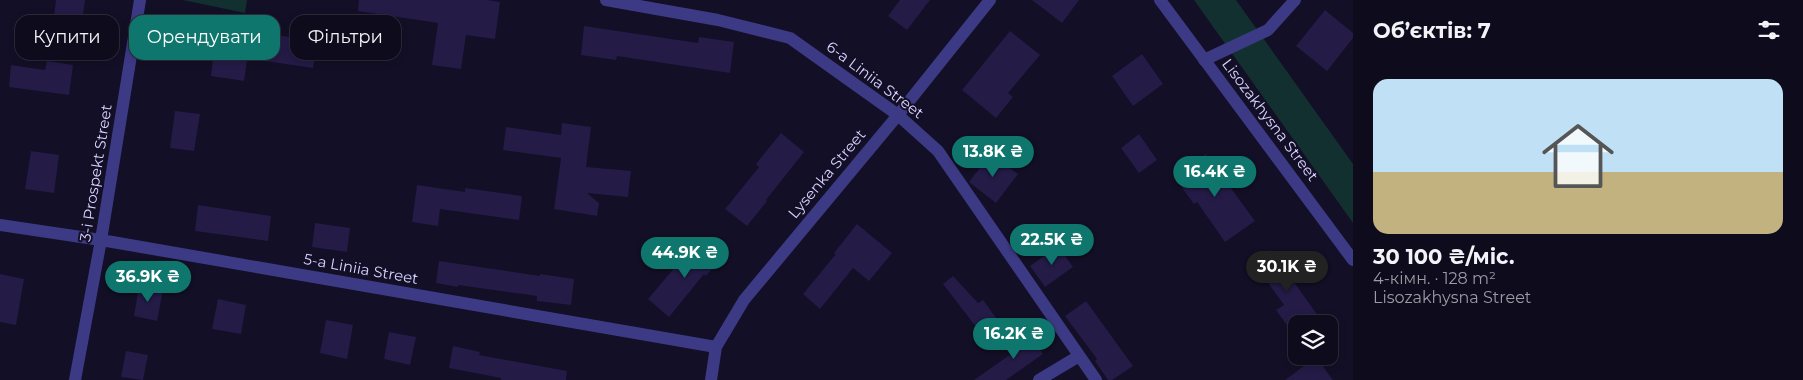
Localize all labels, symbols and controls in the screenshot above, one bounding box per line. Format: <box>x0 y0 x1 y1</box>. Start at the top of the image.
chip: Купити <box>15 15 119 60</box>
chip: Орендувати <box>129 15 280 60</box>
chip: Фільтри <box>290 15 401 60</box>
icon: filters <box>1755 16 1783 44</box>
text: Об’єктів: 7 <box>1373 18 1491 43</box>
street label: 6-a Liniia Street <box>823 37 928 122</box>
street label: Lisozakhysna Street <box>1218 55 1323 185</box>
street label: 3-i Prospekt Street <box>75 103 116 243</box>
icon: home <box>1533 111 1623 201</box>
street label: Lysenka Street <box>784 125 869 222</box>
pin: 13.8K ₴ <box>947 136 1039 178</box>
text: 13.8K ₴ <box>963 142 1023 161</box>
pin: 16.4K ₴ <box>1169 156 1261 198</box>
text: 16.4K ₴ <box>1184 162 1246 181</box>
pin: 22.5K ₴ <box>1006 224 1098 266</box>
text: 22.5K ₴ <box>1021 230 1083 249</box>
pin: 44.9K ₴ <box>639 236 731 279</box>
text: 44.9K ₴ <box>652 243 718 262</box>
text: 30 100 ₴/міс. <box>1373 244 1514 269</box>
street label: 5-a Liniia Street <box>302 249 420 288</box>
pin: 30.1K ₴ <box>1241 250 1333 293</box>
text: 30.1K ₴ <box>1257 257 1317 276</box>
pin: 36.9K ₴ <box>102 260 194 303</box>
text: 36.9K ₴ <box>116 267 180 286</box>
text: 4-кімн. · 128 m² <box>1373 269 1496 288</box>
text: Lisozakhysna Street <box>1373 288 1531 307</box>
map controls <box>1288 315 1338 365</box>
button: layers <box>1288 315 1338 365</box>
pin: 16.2K ₴ <box>968 318 1060 360</box>
text: 16.2K ₴ <box>984 324 1044 343</box>

